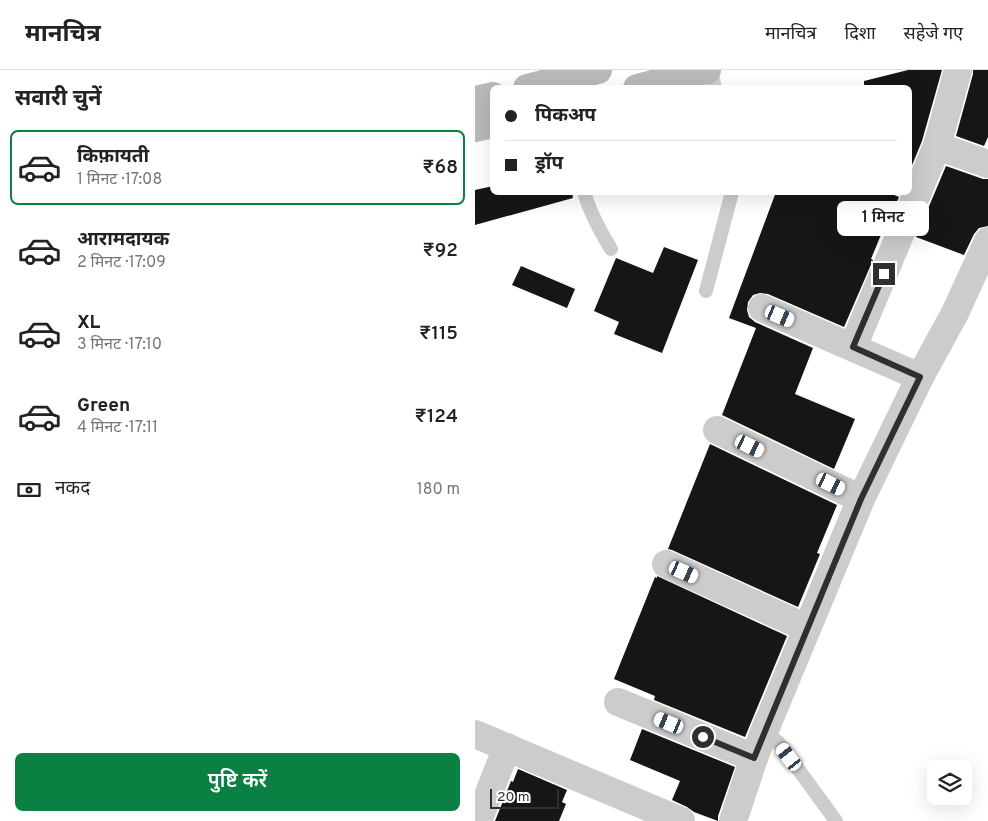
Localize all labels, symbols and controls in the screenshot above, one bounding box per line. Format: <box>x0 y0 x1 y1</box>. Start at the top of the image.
text: मानचित्र <box>25 20 101 50</box>
text: मानचित्र <box>765 23 816 46</box>
text: दिशा <box>844 23 876 46</box>
text: सहेजे गए <box>904 23 963 46</box>
text: सवारी चुनें <box>15 86 101 113</box>
text: पिकअप <box>535 104 596 128</box>
icon: car <box>17 145 62 190</box>
text: किफ़ायती <box>77 145 149 169</box>
text: ड्रॉप <box>535 152 563 176</box>
text: ₹68 <box>422 156 458 180</box>
text: 1 मिनट · 17:08 <box>77 170 162 190</box>
callout: 1 मिनट <box>838 202 930 236</box>
text: 1 मिनट <box>862 208 904 228</box>
icon: car <box>17 228 62 273</box>
text: आरामदायक <box>77 228 169 252</box>
text: ₹92 <box>422 239 458 263</box>
text: 2 मिनट · 17:09 <box>77 253 166 273</box>
route end <box>873 263 895 285</box>
car <box>763 303 796 329</box>
icon: car <box>17 311 62 356</box>
text: XL <box>77 311 100 335</box>
text: ₹115 <box>419 322 458 346</box>
text: 3 मिनट · 17:10 <box>77 335 162 355</box>
icon: car <box>17 394 62 439</box>
text: Green <box>77 394 130 418</box>
text: ₹124 <box>415 405 458 429</box>
text: 4 मिनट · 17:11 <box>77 418 158 438</box>
car <box>733 433 766 459</box>
car <box>814 471 847 497</box>
icon: cash <box>15 476 43 504</box>
text: नकद <box>55 477 90 501</box>
text: 180 m <box>417 480 460 500</box>
car <box>667 559 700 585</box>
car <box>652 710 685 736</box>
route start <box>692 726 714 748</box>
car <box>773 741 804 773</box>
button: पुष्टि करें <box>15 753 460 811</box>
map controls <box>927 760 972 805</box>
button: layers <box>927 760 972 805</box>
scale bar <box>490 786 559 809</box>
text: 20 m <box>497 789 530 806</box>

